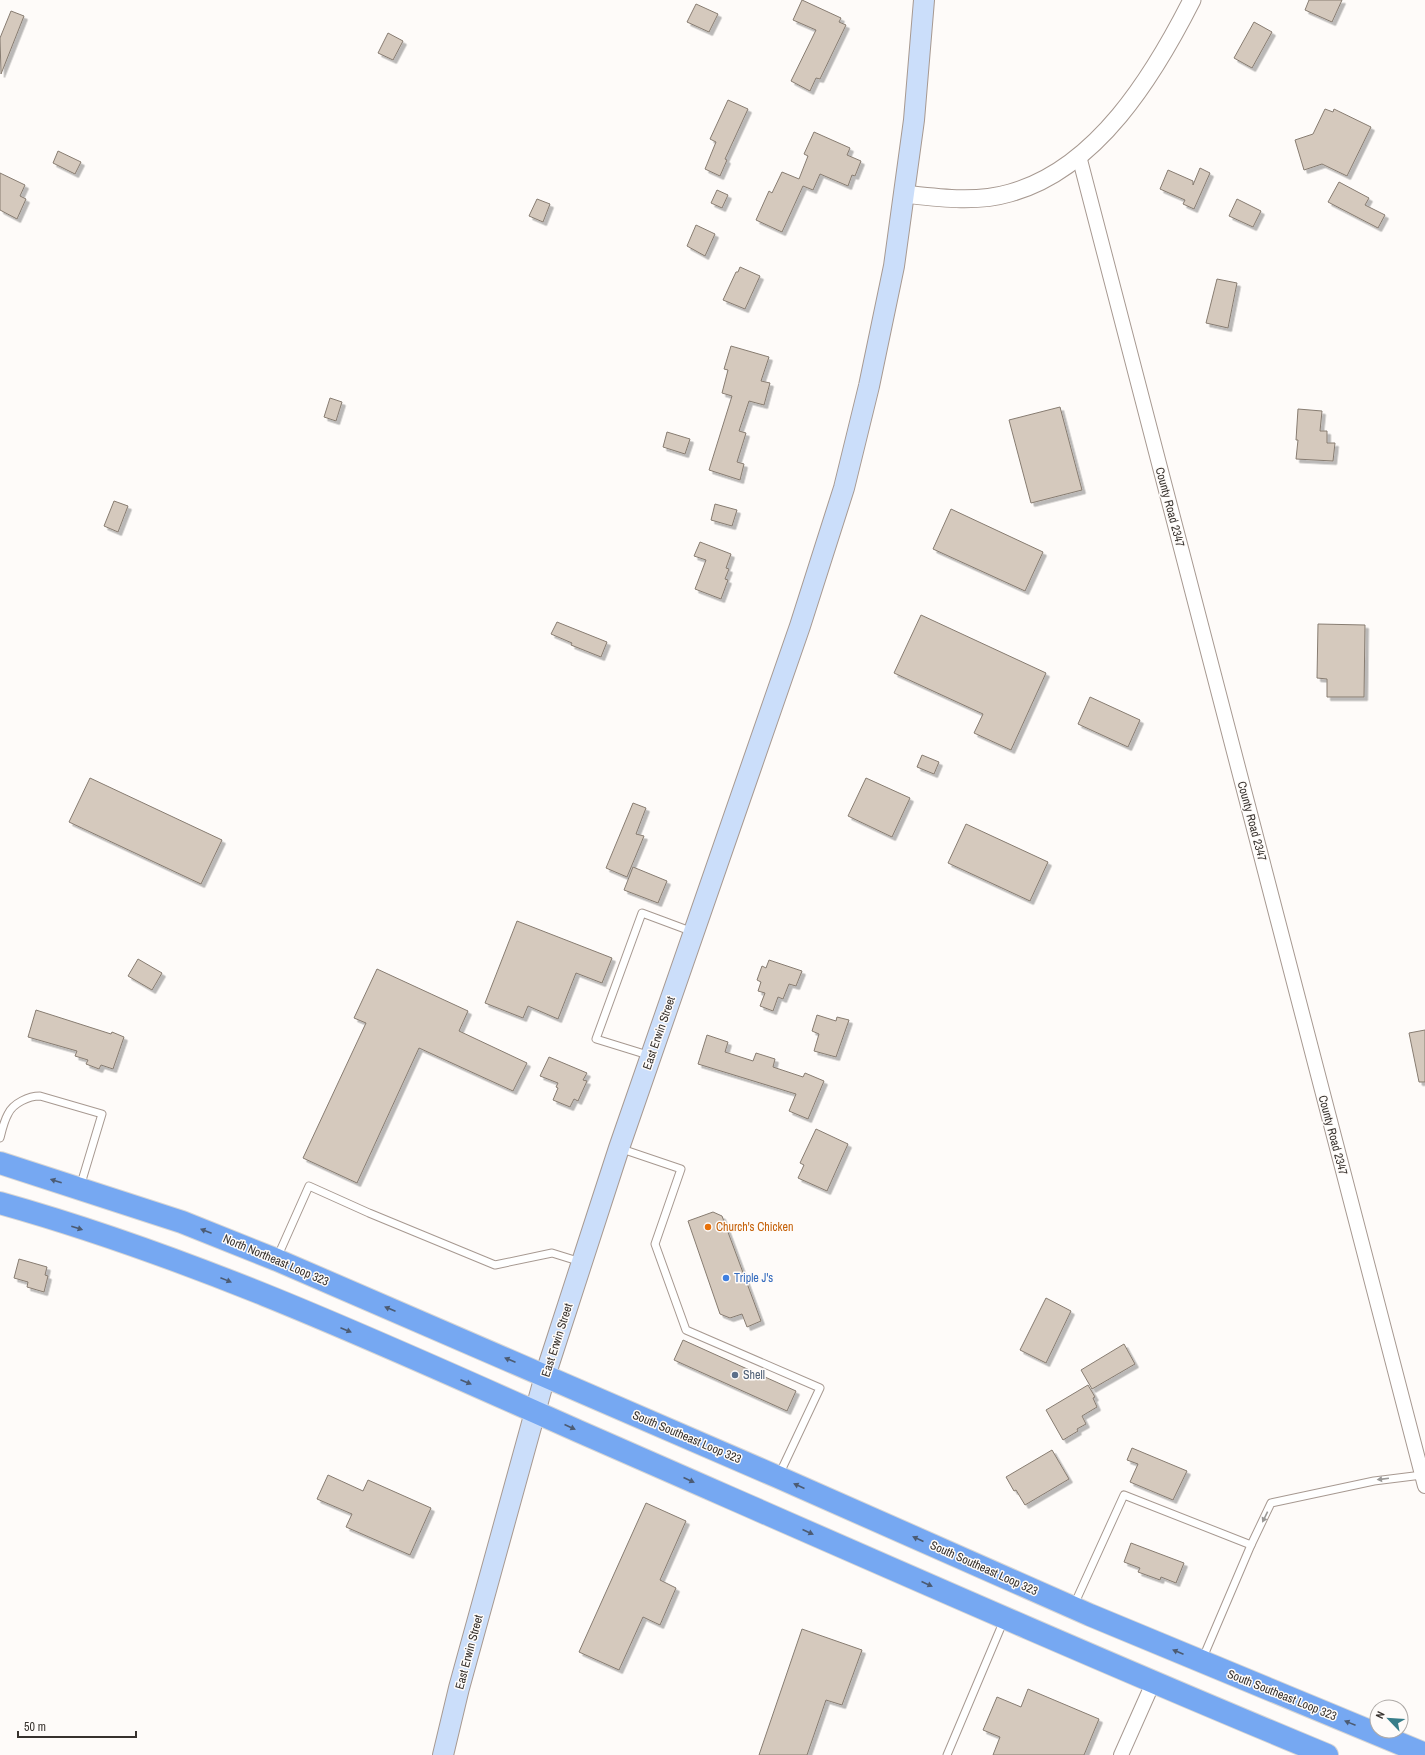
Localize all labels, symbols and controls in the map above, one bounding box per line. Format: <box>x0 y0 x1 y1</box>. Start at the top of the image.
street label: County Road 2347 <box>1152 465 1188 549</box>
street label: County Road 2347 <box>1234 779 1270 863</box>
street label: East Erwin Street <box>639 994 679 1072</box>
street label: County Road 2347 <box>1315 1093 1351 1177</box>
one-way arrow <box>50 1178 62 1184</box>
place label: Church's Chicken <box>716 1219 793 1235</box>
marker: Church's Chicken <box>703 1222 713 1232</box>
one-way arrow <box>72 1225 84 1231</box>
one-way arrow <box>199 1228 211 1234</box>
street label: North Northeast Loop 323 <box>221 1231 331 1289</box>
place label: Triple J's <box>734 1270 773 1286</box>
marker: Triple J's <box>721 1273 731 1283</box>
one-way arrow <box>221 1278 233 1284</box>
street label: East Erwin Street <box>538 1301 577 1379</box>
one-way arrow <box>385 1306 396 1312</box>
one-way arrow <box>341 1327 352 1333</box>
one-way arrow <box>503 1357 515 1363</box>
place label: Shell <box>743 1367 765 1383</box>
marker: Shell <box>730 1370 740 1380</box>
one-way arrow <box>460 1379 472 1385</box>
street label: South Southeast Loop 323 <box>630 1407 744 1467</box>
one-way arrow <box>565 1424 576 1430</box>
one-way arrow <box>1377 1476 1389 1483</box>
one-way arrow <box>684 1477 696 1483</box>
one-way arrow <box>793 1483 804 1489</box>
one-way arrow <box>1262 1512 1268 1523</box>
one-way arrow <box>803 1529 814 1535</box>
one-way arrow <box>912 1536 923 1542</box>
street label: South Southeast Loop 323 <box>928 1537 1040 1599</box>
one-way arrow <box>922 1582 934 1588</box>
street label: East Erwin Street <box>451 1613 487 1691</box>
one-way arrow <box>1173 1649 1184 1655</box>
street label: South Southeast Loop 323 <box>1225 1666 1339 1724</box>
north arrow <box>1369 1699 1409 1739</box>
text: N <box>1372 1709 1388 1721</box>
scale bar <box>18 1713 136 1739</box>
text: 50 m <box>24 1719 46 1735</box>
one-way arrow <box>1345 1720 1356 1726</box>

